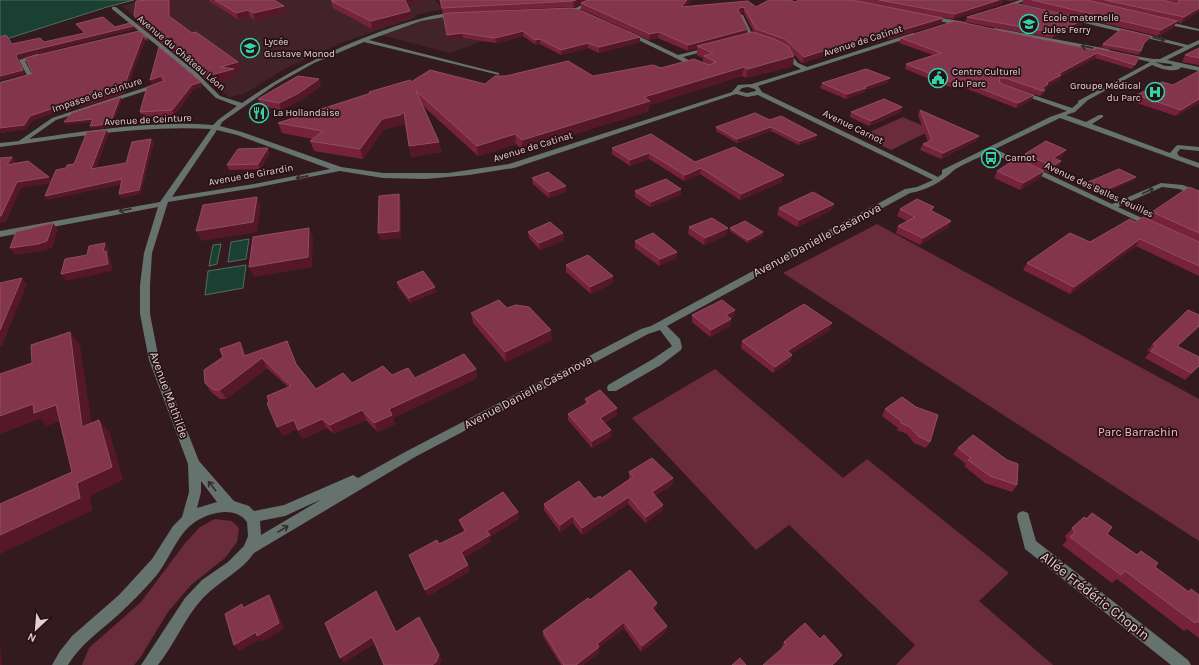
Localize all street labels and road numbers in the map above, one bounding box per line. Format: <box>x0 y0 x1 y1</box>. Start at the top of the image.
street label: Avenue du Château Léon <box>134 13 228 93</box>
street label: Avenue de Catinat <box>822 22 904 59</box>
street label: Impasse de Ceinture <box>51 75 143 115</box>
street label: Avenue Carnot <box>821 107 885 147</box>
street label: Avenue de Ceinture <box>104 112 192 128</box>
street label: Avenue de Catinat <box>492 129 574 165</box>
street label: Avenue des Belles Feuilles <box>1043 159 1155 221</box>
street label: Avenue de Girardin <box>208 162 294 188</box>
street label: Avenue Danielle Casanova <box>751 200 883 280</box>
street label: Avenue Mathilde <box>147 350 191 440</box>
street label: Avenue Danielle Casanova <box>462 352 594 432</box>
street label: Allée Frédéric Chopin <box>1037 548 1153 644</box>

